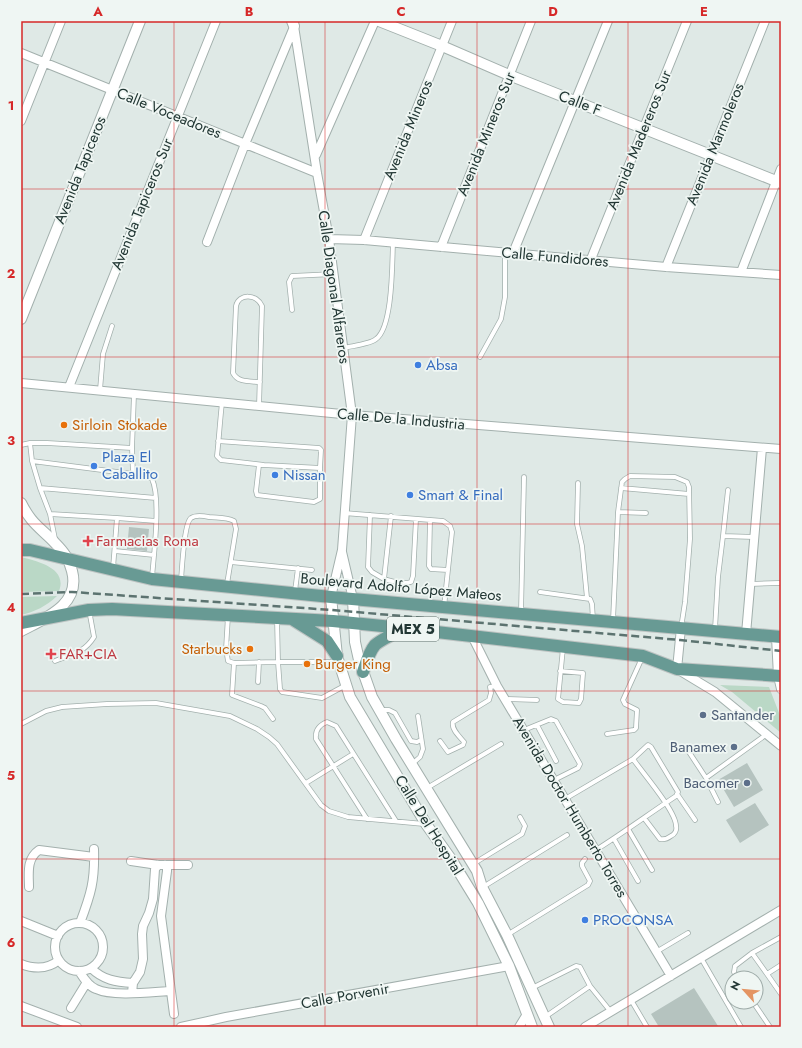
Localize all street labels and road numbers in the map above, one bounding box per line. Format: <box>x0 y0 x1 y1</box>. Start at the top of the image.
street label: Avenida Madereros Sur <box>601 66 677 213</box>
street label: Avenida Mineros Sur <box>451 68 521 199</box>
street label: Avenida Mineros <box>378 77 438 183</box>
street label: Avenida Marmoleros <box>680 80 750 208</box>
street label: Calle Voceadores <box>113 82 225 144</box>
street label: Calle F <box>555 85 605 121</box>
street label: Avenida Tapiceros <box>48 113 112 227</box>
street label: Avenida Tapiceros Sur <box>106 134 179 273</box>
street label: Calle Diagonal Alfareros <box>312 209 356 365</box>
street label: Calle Fundidores <box>501 241 609 273</box>
street label: Calle De la Industria <box>336 402 466 436</box>
street label: Boulevard Adolfo López Mateos <box>300 567 502 607</box>
road number: MEX 5 <box>387 617 439 641</box>
street label: Avenida Doctor Humberto Torres <box>507 712 633 902</box>
street label: Calle Del Hospital <box>389 771 469 879</box>
street label: Calle Porvenir <box>299 977 392 1015</box>

